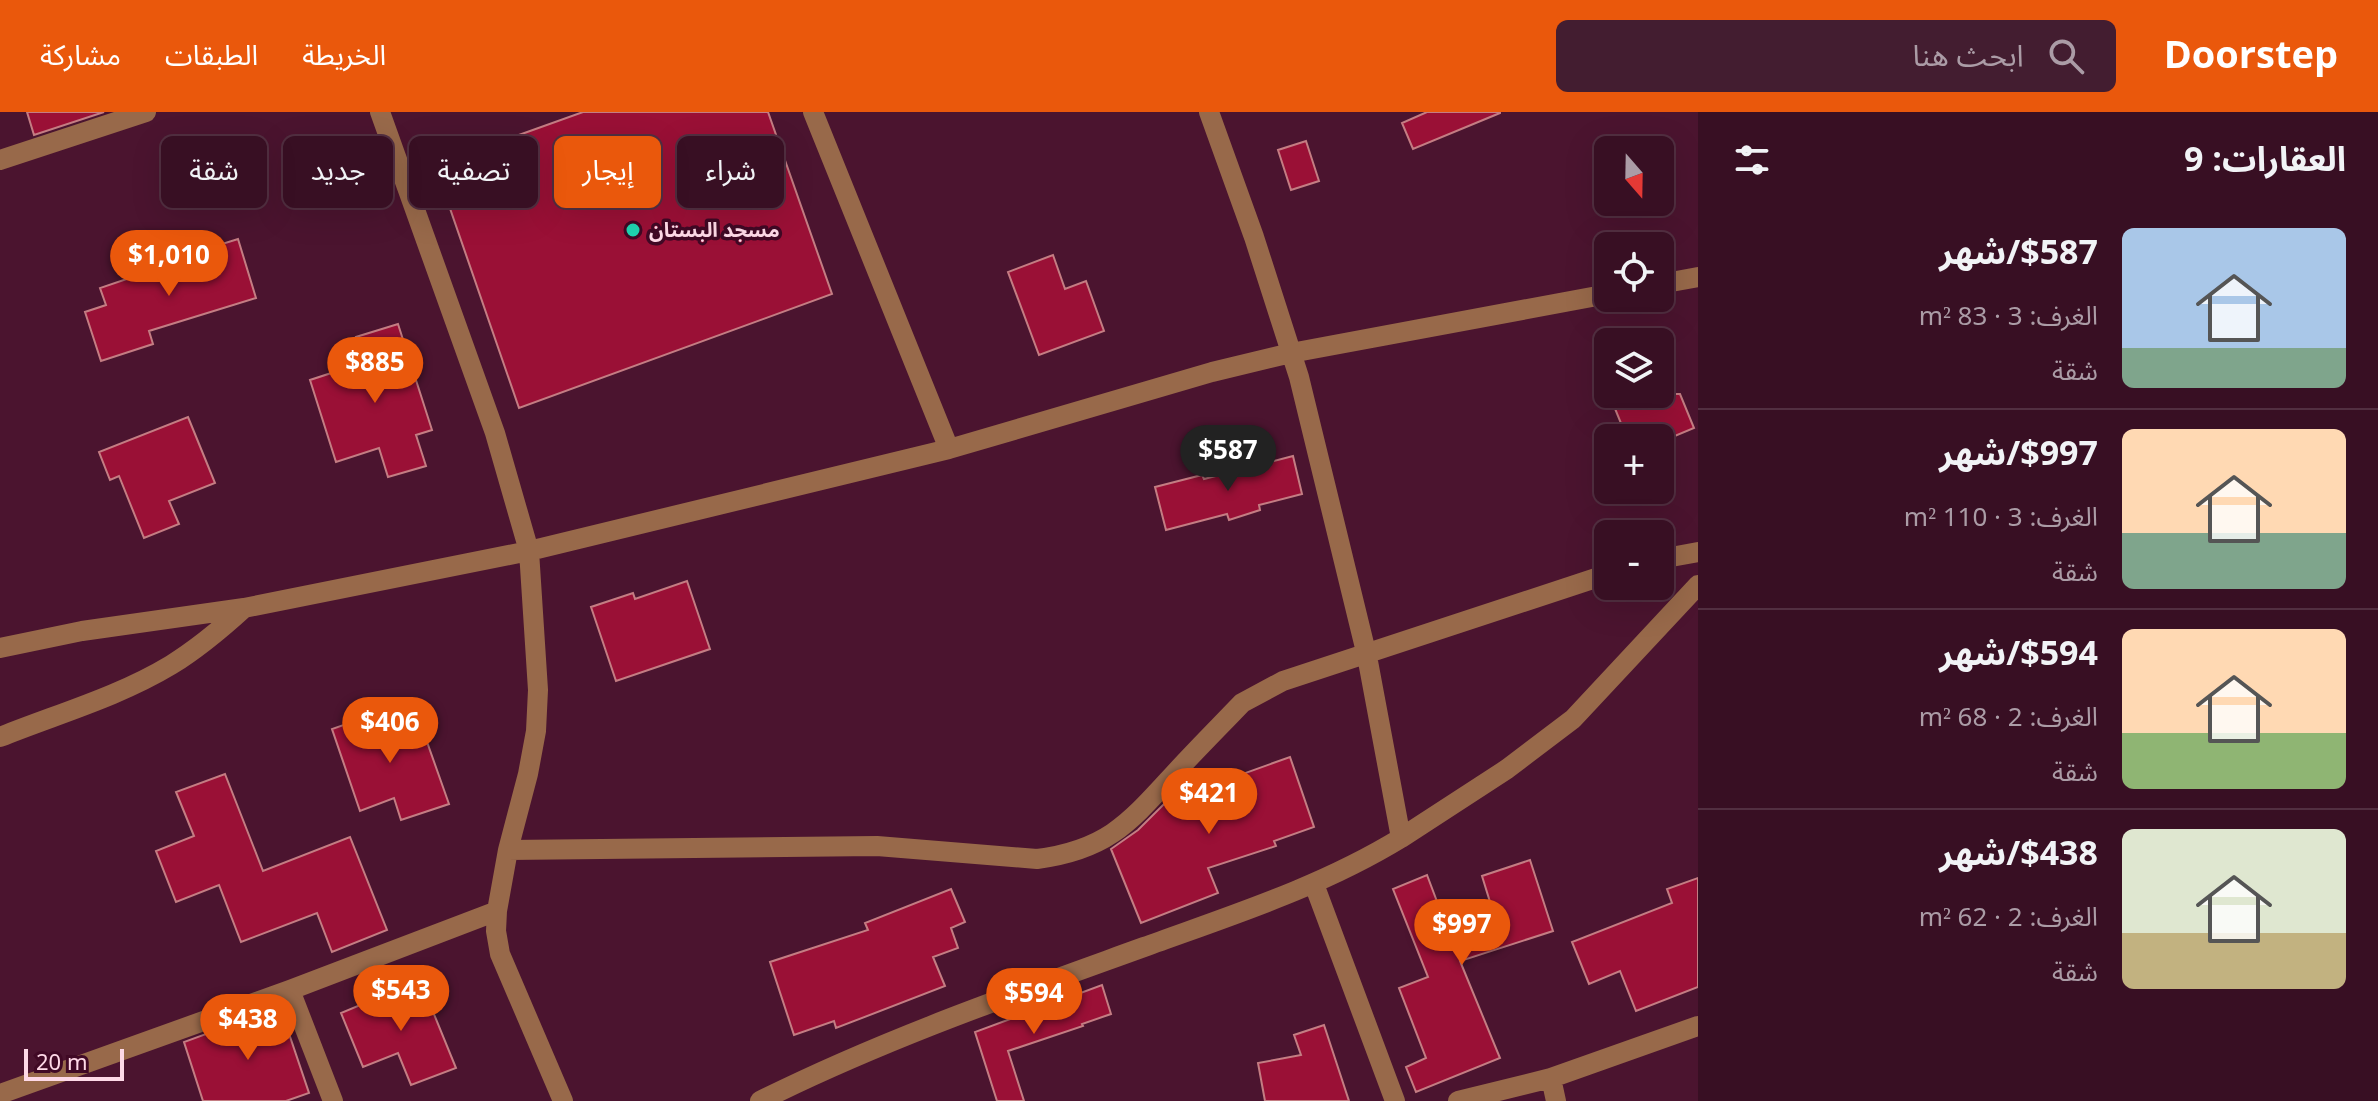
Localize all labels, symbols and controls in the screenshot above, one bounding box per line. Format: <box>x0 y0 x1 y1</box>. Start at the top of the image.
text: Doorstep <box>2164 16 2338 96</box>
search box <box>1556 20 2116 92</box>
text: ابحث هنا <box>1913 25 2024 88</box>
text: مشاركة <box>40 27 121 86</box>
text: الطبقات <box>165 27 258 86</box>
text: الخريطة <box>302 27 386 86</box>
icon: search <box>2044 34 2088 78</box>
text: العقارات: 9 <box>2184 124 2346 196</box>
chip: شقة <box>161 136 267 208</box>
chip: جديد <box>283 136 393 208</box>
chip: تصفية <box>409 136 538 208</box>
chip: إيجار <box>554 136 661 208</box>
chip: شراء <box>677 136 784 208</box>
north arrow <box>1594 136 1674 216</box>
map controls <box>1594 136 1674 600</box>
icon: filters <box>1730 138 1774 182</box>
place label: مسجد البستان <box>649 210 780 252</box>
text: $587/شهر <box>1939 217 2098 289</box>
marker: مسجد البستان <box>624 221 642 239</box>
text: $1,010 <box>128 228 210 283</box>
pin: $1,010 <box>104 230 234 298</box>
button: locate <box>1594 232 1674 312</box>
icon: home <box>2186 260 2282 356</box>
text: الغرف: 3 · 83 m² <box>1919 289 2098 344</box>
button: layers <box>1594 328 1674 408</box>
text: $885 <box>345 335 405 390</box>
pin: $885 <box>328 337 422 405</box>
text: شقة <box>2052 344 2098 399</box>
text: $997/شهر <box>1939 418 2098 490</box>
text: $587 <box>1198 423 1258 478</box>
button: + <box>1594 424 1674 504</box>
pin: $587 <box>1181 425 1275 493</box>
icon: home <box>2186 461 2282 557</box>
text: الغرف: 3 · 110 m² <box>1904 490 2098 545</box>
button: − <box>1594 520 1674 600</box>
text: شقة <box>2052 545 2098 600</box>
text: $594/شهر <box>1939 618 2098 690</box>
icon: home <box>2186 661 2282 757</box>
text: الغرف: 2 · 68 m² <box>1919 690 2098 745</box>
text: $406 <box>360 695 420 750</box>
pin: $406 <box>343 697 437 765</box>
text: شقة <box>2052 745 2098 800</box>
text: $421 <box>1179 766 1239 821</box>
pin: $421 <box>1162 768 1256 836</box>
text: $438/شهر <box>1939 818 2098 890</box>
icon: home <box>2186 861 2282 957</box>
text: الغرف: 2 · 62 m² <box>1919 890 2098 945</box>
text: $997 <box>1432 897 1492 952</box>
pin: $997 <box>1415 899 1509 967</box>
text: شقة <box>2052 945 2098 1000</box>
text: $543 <box>371 963 431 1018</box>
pin: $543 <box>354 965 448 1033</box>
text: $594 <box>1004 966 1064 1021</box>
pin: $594 <box>987 968 1081 1036</box>
text: $438 <box>218 992 278 1047</box>
pin: $438 <box>201 994 295 1062</box>
text: 20 m <box>36 1040 87 1086</box>
scale bar <box>24 1045 124 1081</box>

